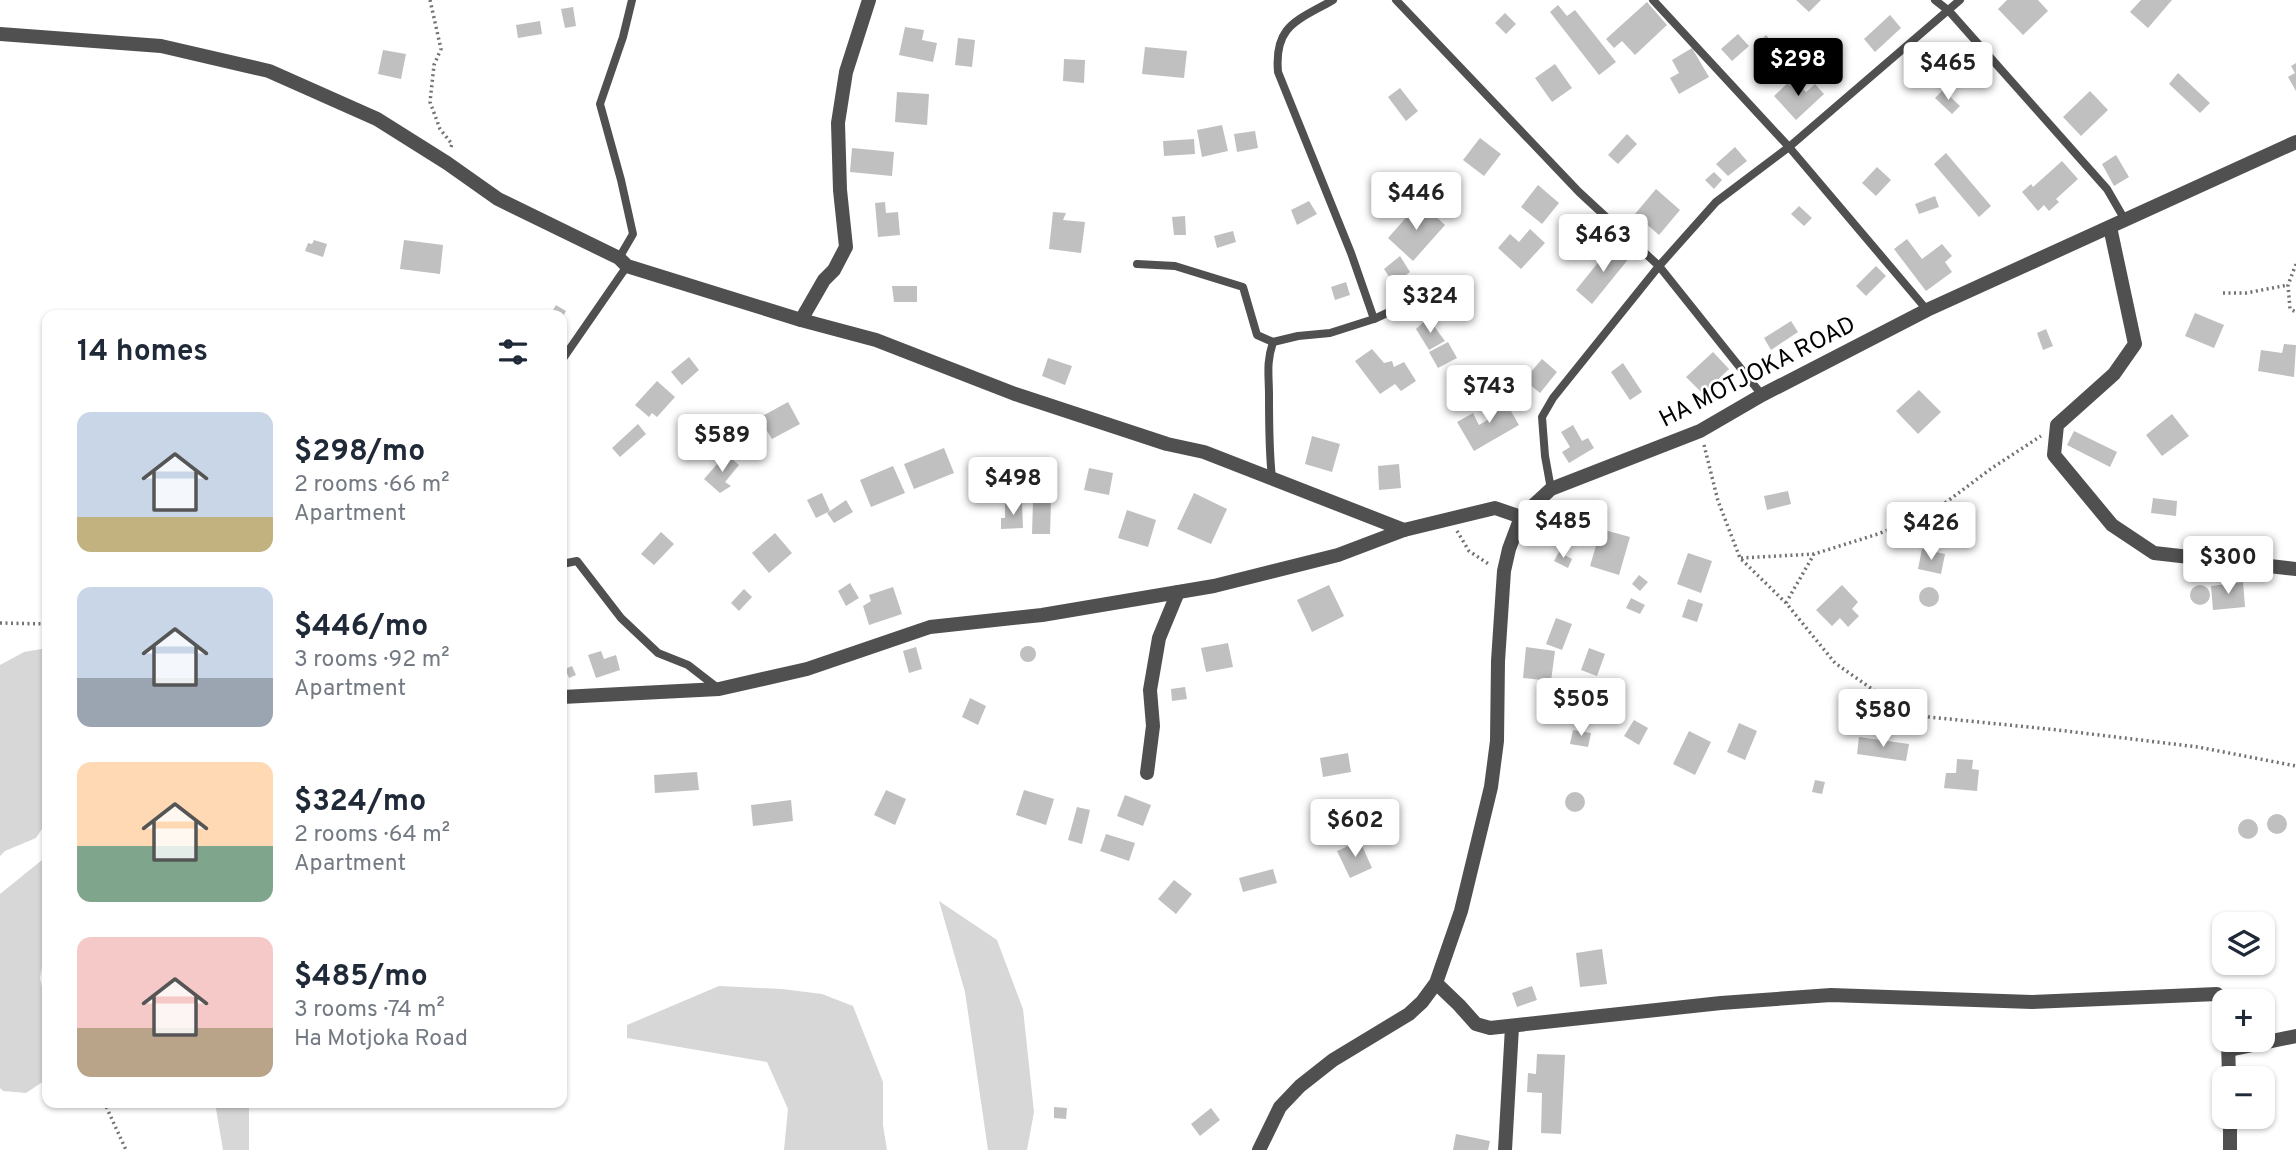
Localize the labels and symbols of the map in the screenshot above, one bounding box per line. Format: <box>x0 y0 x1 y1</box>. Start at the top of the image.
pin: $298 <box>1757 38 1839 98</box>
pin: $465 <box>1907 42 1989 102</box>
pin: $446 <box>1375 173 1457 232</box>
pin: $463 <box>1562 215 1644 274</box>
pin: $324 <box>1389 276 1471 335</box>
street label: HA MOTJOKA ROAD <box>1655 310 1861 435</box>
pin: $743 <box>1448 366 1530 425</box>
pin: $589 <box>681 414 763 474</box>
pin: $498 <box>972 458 1054 517</box>
pin: $485 <box>1522 500 1604 560</box>
pin: $426 <box>1890 503 1972 562</box>
pin: $300 <box>2187 536 2269 596</box>
pin: $505 <box>1540 678 1622 738</box>
pin: $580 <box>1842 690 1924 749</box>
pin: $602 <box>1314 800 1396 859</box>

